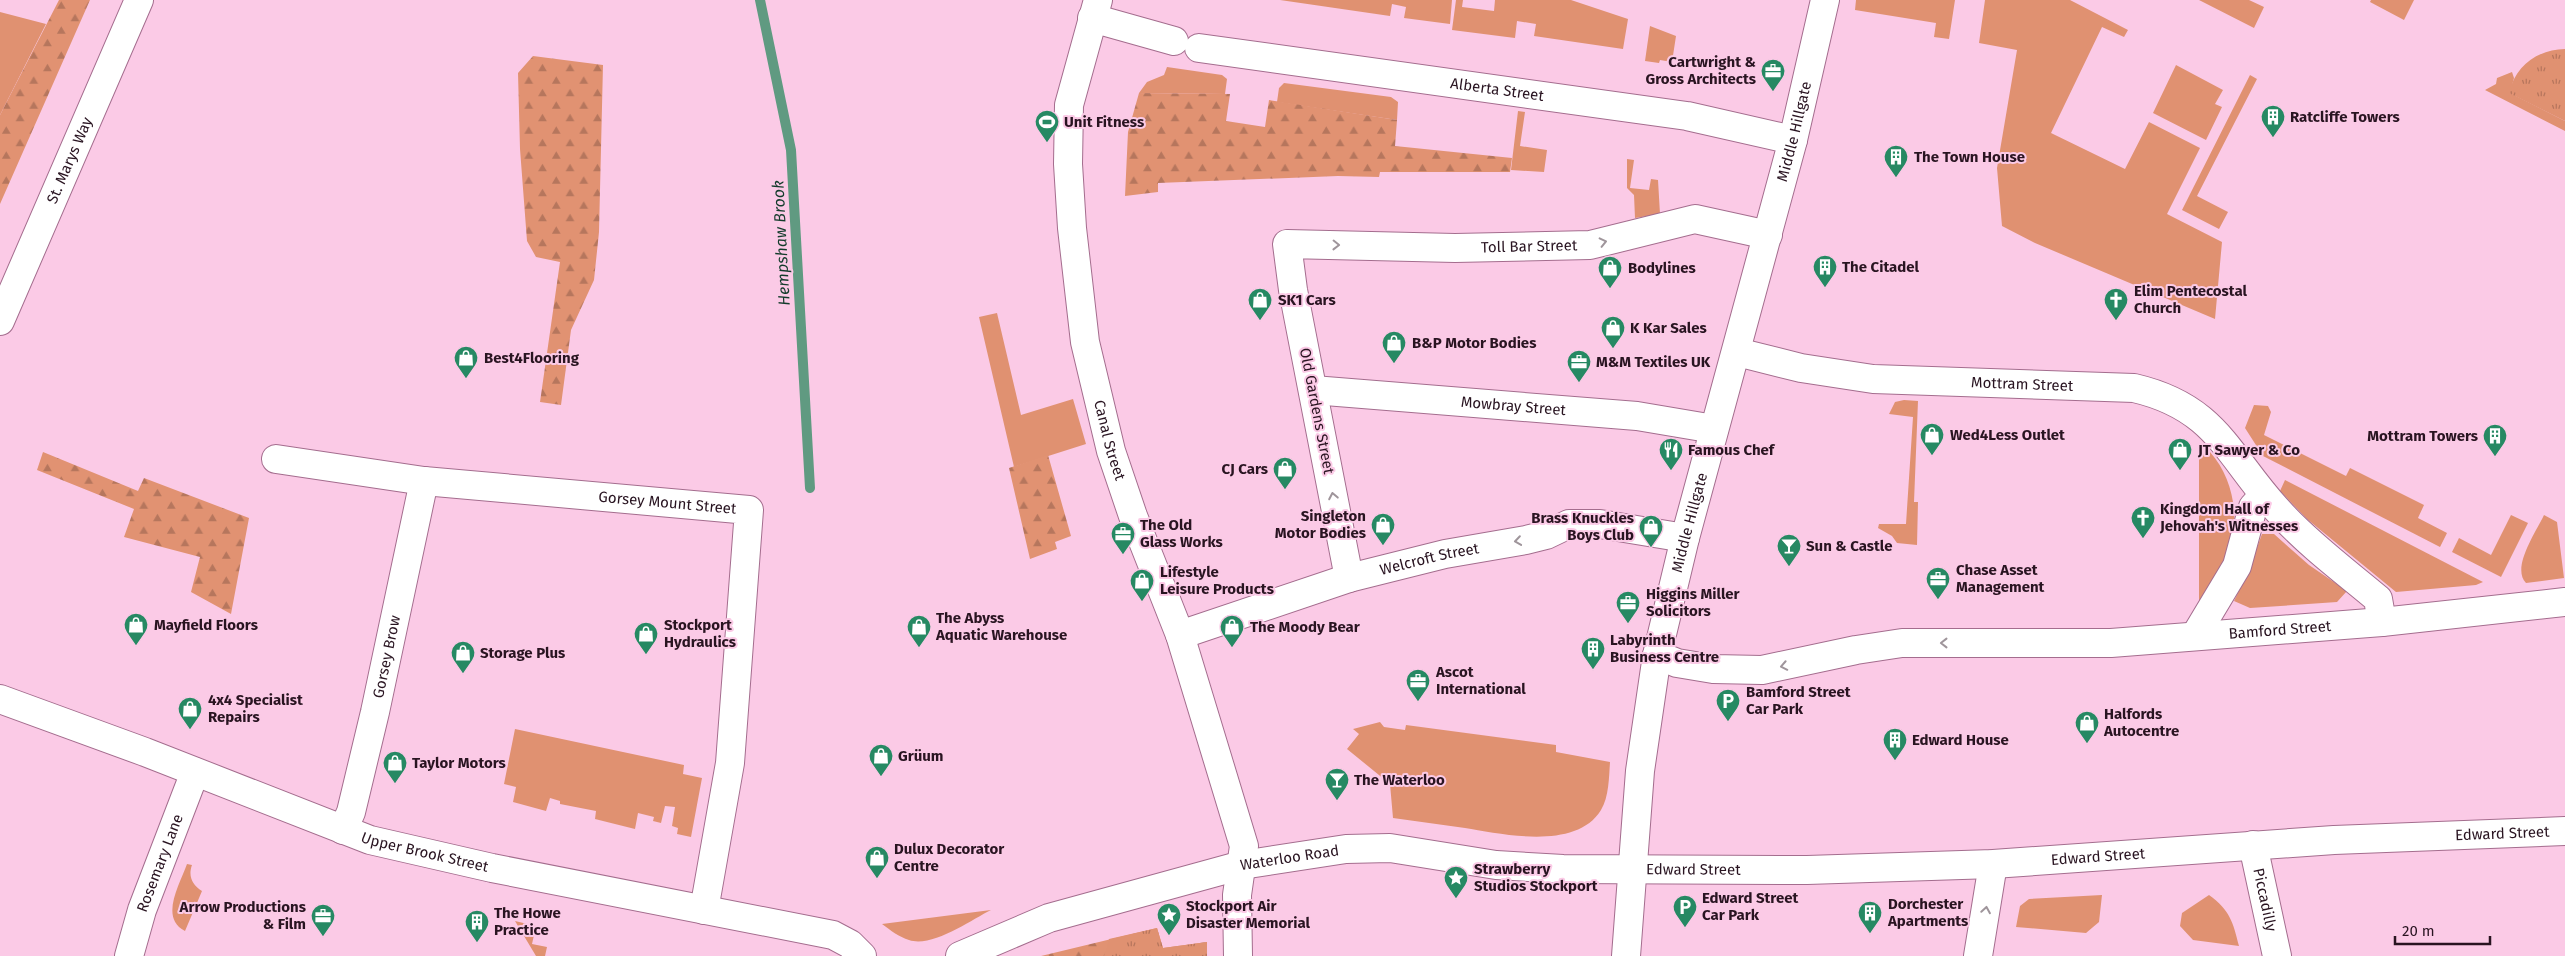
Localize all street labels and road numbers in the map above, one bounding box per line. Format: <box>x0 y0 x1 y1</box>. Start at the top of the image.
street label: Alberta Street <box>1449 74 1546 105</box>
street label: Middle Hillgate <box>1773 80 1815 184</box>
street label: St. Marys Way <box>43 114 96 206</box>
street label: Toll Bar Street <box>1481 236 1578 256</box>
street label: Old Gardens Street <box>1296 346 1338 476</box>
street label: Mottram Street <box>1971 373 2074 395</box>
street label: Mowbray Street <box>1460 393 1567 419</box>
street label: Canal Street <box>1090 398 1129 483</box>
street label: Middle Hillgate <box>1668 471 1711 575</box>
street label: Gorsey Mount Street <box>598 488 738 518</box>
street label: Welcroft Street <box>1378 539 1481 579</box>
street label: Gorsey Brow <box>369 613 404 700</box>
street label: Bamford Street <box>2228 617 2332 643</box>
street label: Rosemary Lane <box>133 812 187 915</box>
street label: Edward Street <box>2455 823 2550 844</box>
street label: Upper Brook Street <box>358 828 491 876</box>
street label: Waterloo Road <box>1239 841 1340 874</box>
street label: Edward Street <box>2050 844 2146 869</box>
street label: Edward Street <box>1646 860 1741 879</box>
street label: Piccadilly <box>2249 866 2281 934</box>

